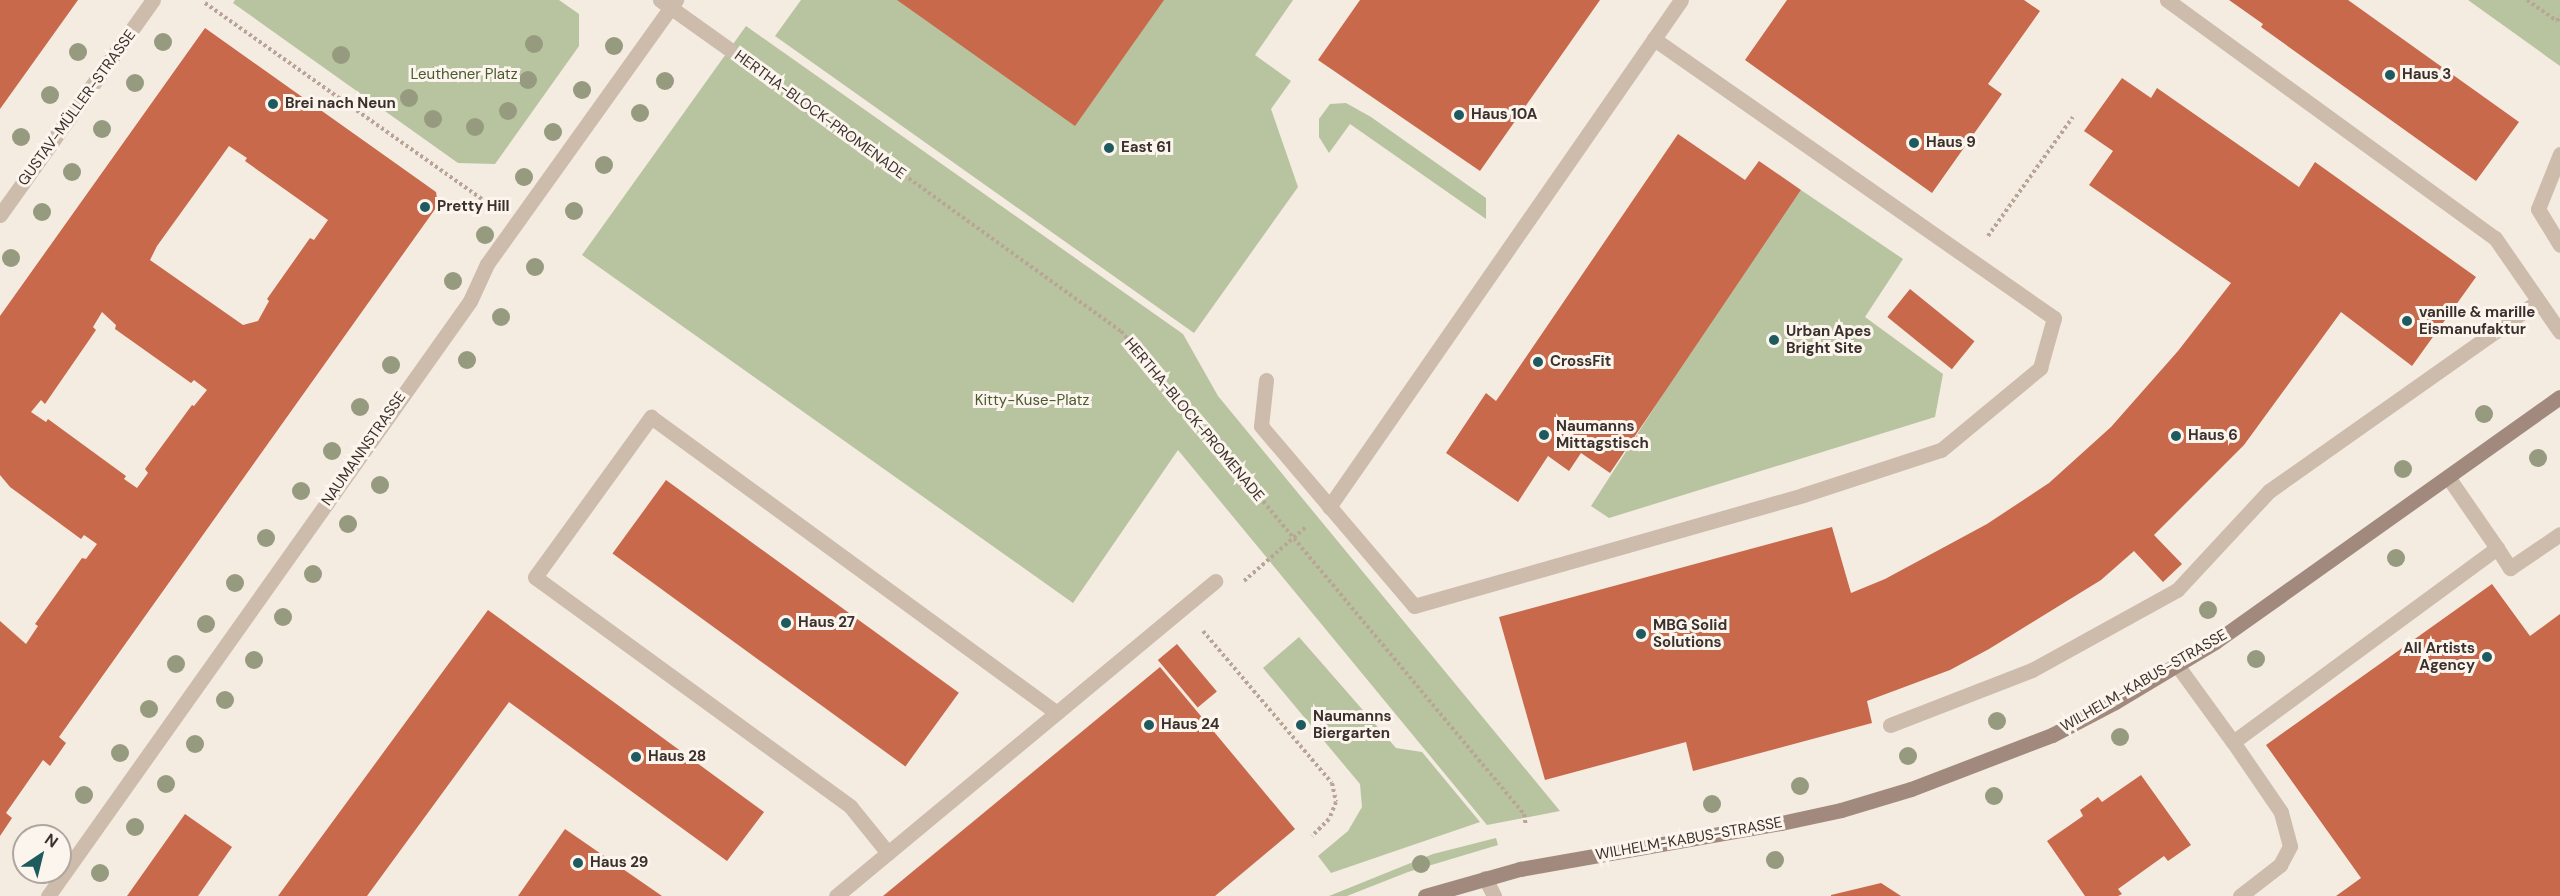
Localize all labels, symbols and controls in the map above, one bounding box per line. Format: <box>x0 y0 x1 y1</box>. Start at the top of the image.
street label: GUSTAV-MÜLLER-STRASSE <box>14 27 140 189</box>
street label: HERTHA-BLOCK-PROMENADE <box>731 47 909 183</box>
park label: Leuthener Platz <box>410 66 518 84</box>
place label: Haus 3 <box>2402 66 2451 84</box>
marker: Haus 3 <box>2383 68 2397 82</box>
place label: Brei nach Neun <box>285 95 396 113</box>
marker: Brei nach Neun <box>266 97 280 111</box>
place label: Haus 10A <box>1471 106 1537 124</box>
marker: Haus 10A <box>1452 108 1466 122</box>
place label: Haus 9 <box>1926 134 1976 152</box>
marker: Haus 9 <box>1907 136 1921 150</box>
place label: East 61 <box>1121 139 1171 157</box>
marker: East 61 <box>1102 141 1116 155</box>
place label: Pretty Hill <box>437 198 510 216</box>
marker: Pretty Hill <box>418 200 432 214</box>
place label: vanille & marille Eismanufaktur <box>2419 303 2535 338</box>
marker: vanille & marille Eismanufaktur <box>2400 314 2414 328</box>
place label: Urban Apes Bright Site <box>1786 322 1871 357</box>
marker: Urban Apes Bright Site <box>1767 333 1781 347</box>
street label: HERTHA-BLOCK-PROMENADE <box>1120 335 1268 505</box>
place label: CrossFit <box>1550 353 1611 371</box>
marker: CrossFit <box>1531 355 1545 369</box>
street label: NAUMANNSTRASSE <box>318 389 410 509</box>
park label: Kitty-Kuse-Platz <box>975 392 1089 410</box>
place label: Naumanns Mittagstisch <box>1556 417 1649 452</box>
place label: Haus 6 <box>2188 427 2238 445</box>
marker: Naumanns Mittagstisch <box>1537 428 1551 442</box>
marker: Haus 6 <box>2169 429 2183 443</box>
place label: Haus 27 <box>798 614 855 632</box>
marker: Haus 27 <box>779 616 793 630</box>
place label: MBG Solid Solutions <box>1653 616 1727 651</box>
street label: WILHELM-KABUS-STRASSE <box>2058 626 2230 736</box>
marker: MBG Solid Solutions <box>1634 627 1648 641</box>
place label: All Artists Agency <box>2403 639 2475 674</box>
marker: All Artists Agency <box>2480 650 2494 664</box>
place label: Naumanns Biergarten <box>1313 707 1391 742</box>
place label: Haus 24 <box>1161 716 1220 734</box>
marker: Haus 24 <box>1142 718 1156 732</box>
marker: Naumanns Biergarten <box>1294 718 1308 732</box>
place label: Haus 28 <box>648 748 706 766</box>
marker: Haus 28 <box>629 750 643 764</box>
street label: WILHELM-KABUS-STRASSE <box>1594 814 1784 864</box>
north arrow <box>12 824 72 884</box>
text: N <box>41 829 62 852</box>
place label: Haus 29 <box>590 854 648 872</box>
marker: Haus 29 <box>571 856 585 870</box>

